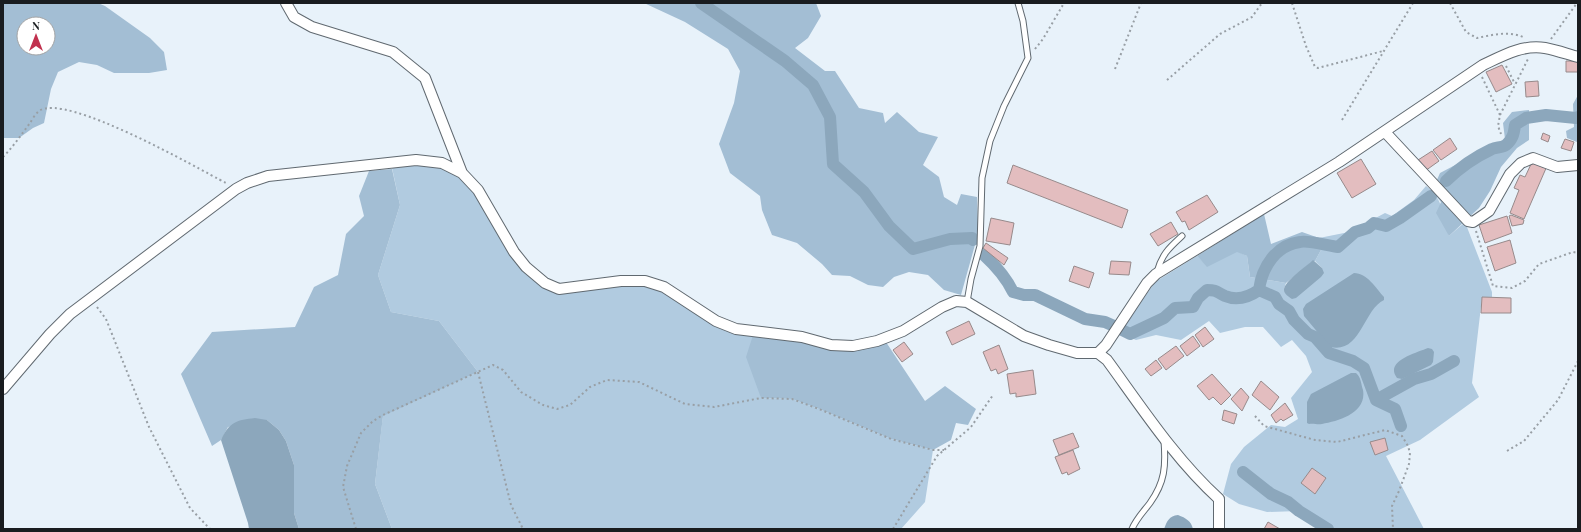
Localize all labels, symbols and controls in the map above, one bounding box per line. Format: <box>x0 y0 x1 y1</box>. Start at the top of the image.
north arrow <box>16 16 56 56</box>
text: N <box>32 18 40 33</box>

